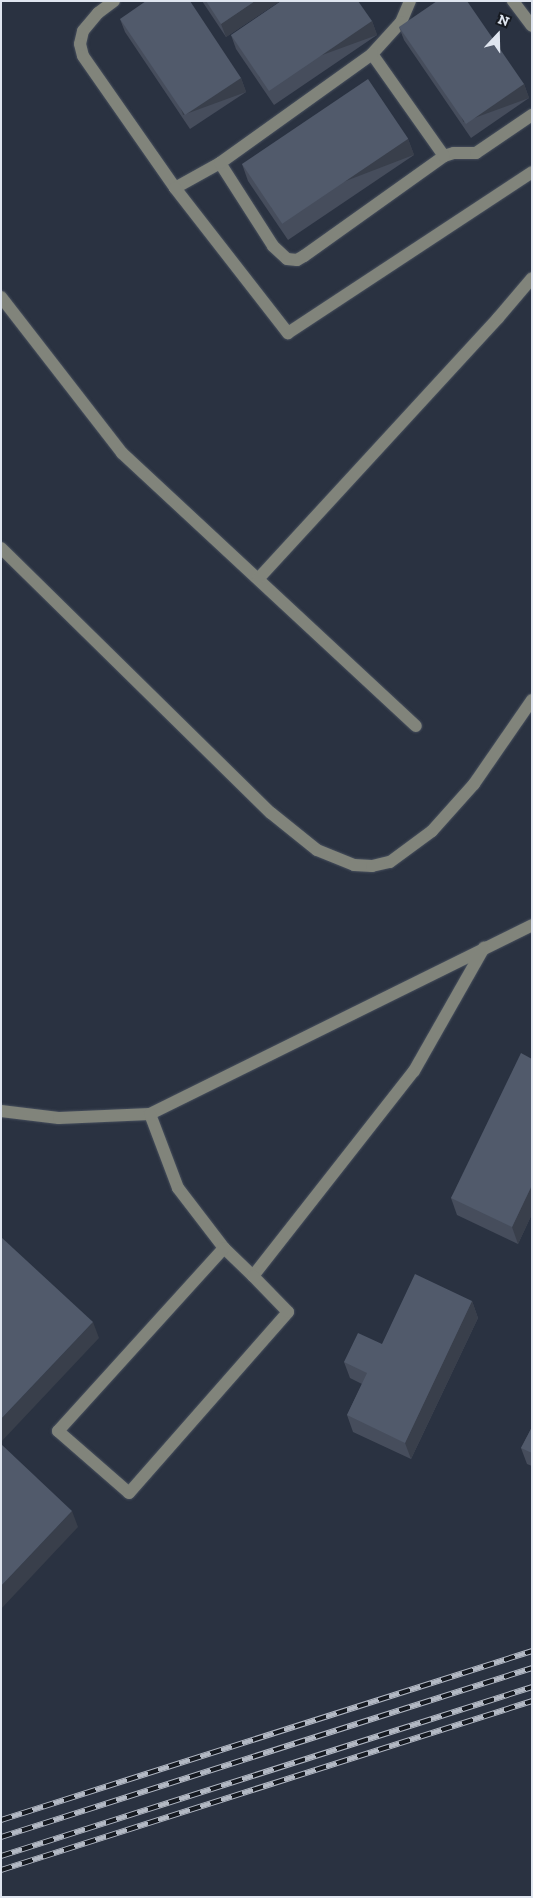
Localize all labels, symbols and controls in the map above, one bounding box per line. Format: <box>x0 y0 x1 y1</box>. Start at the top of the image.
north arrow <box>473 10 523 60</box>
text: N <box>496 11 512 30</box>

